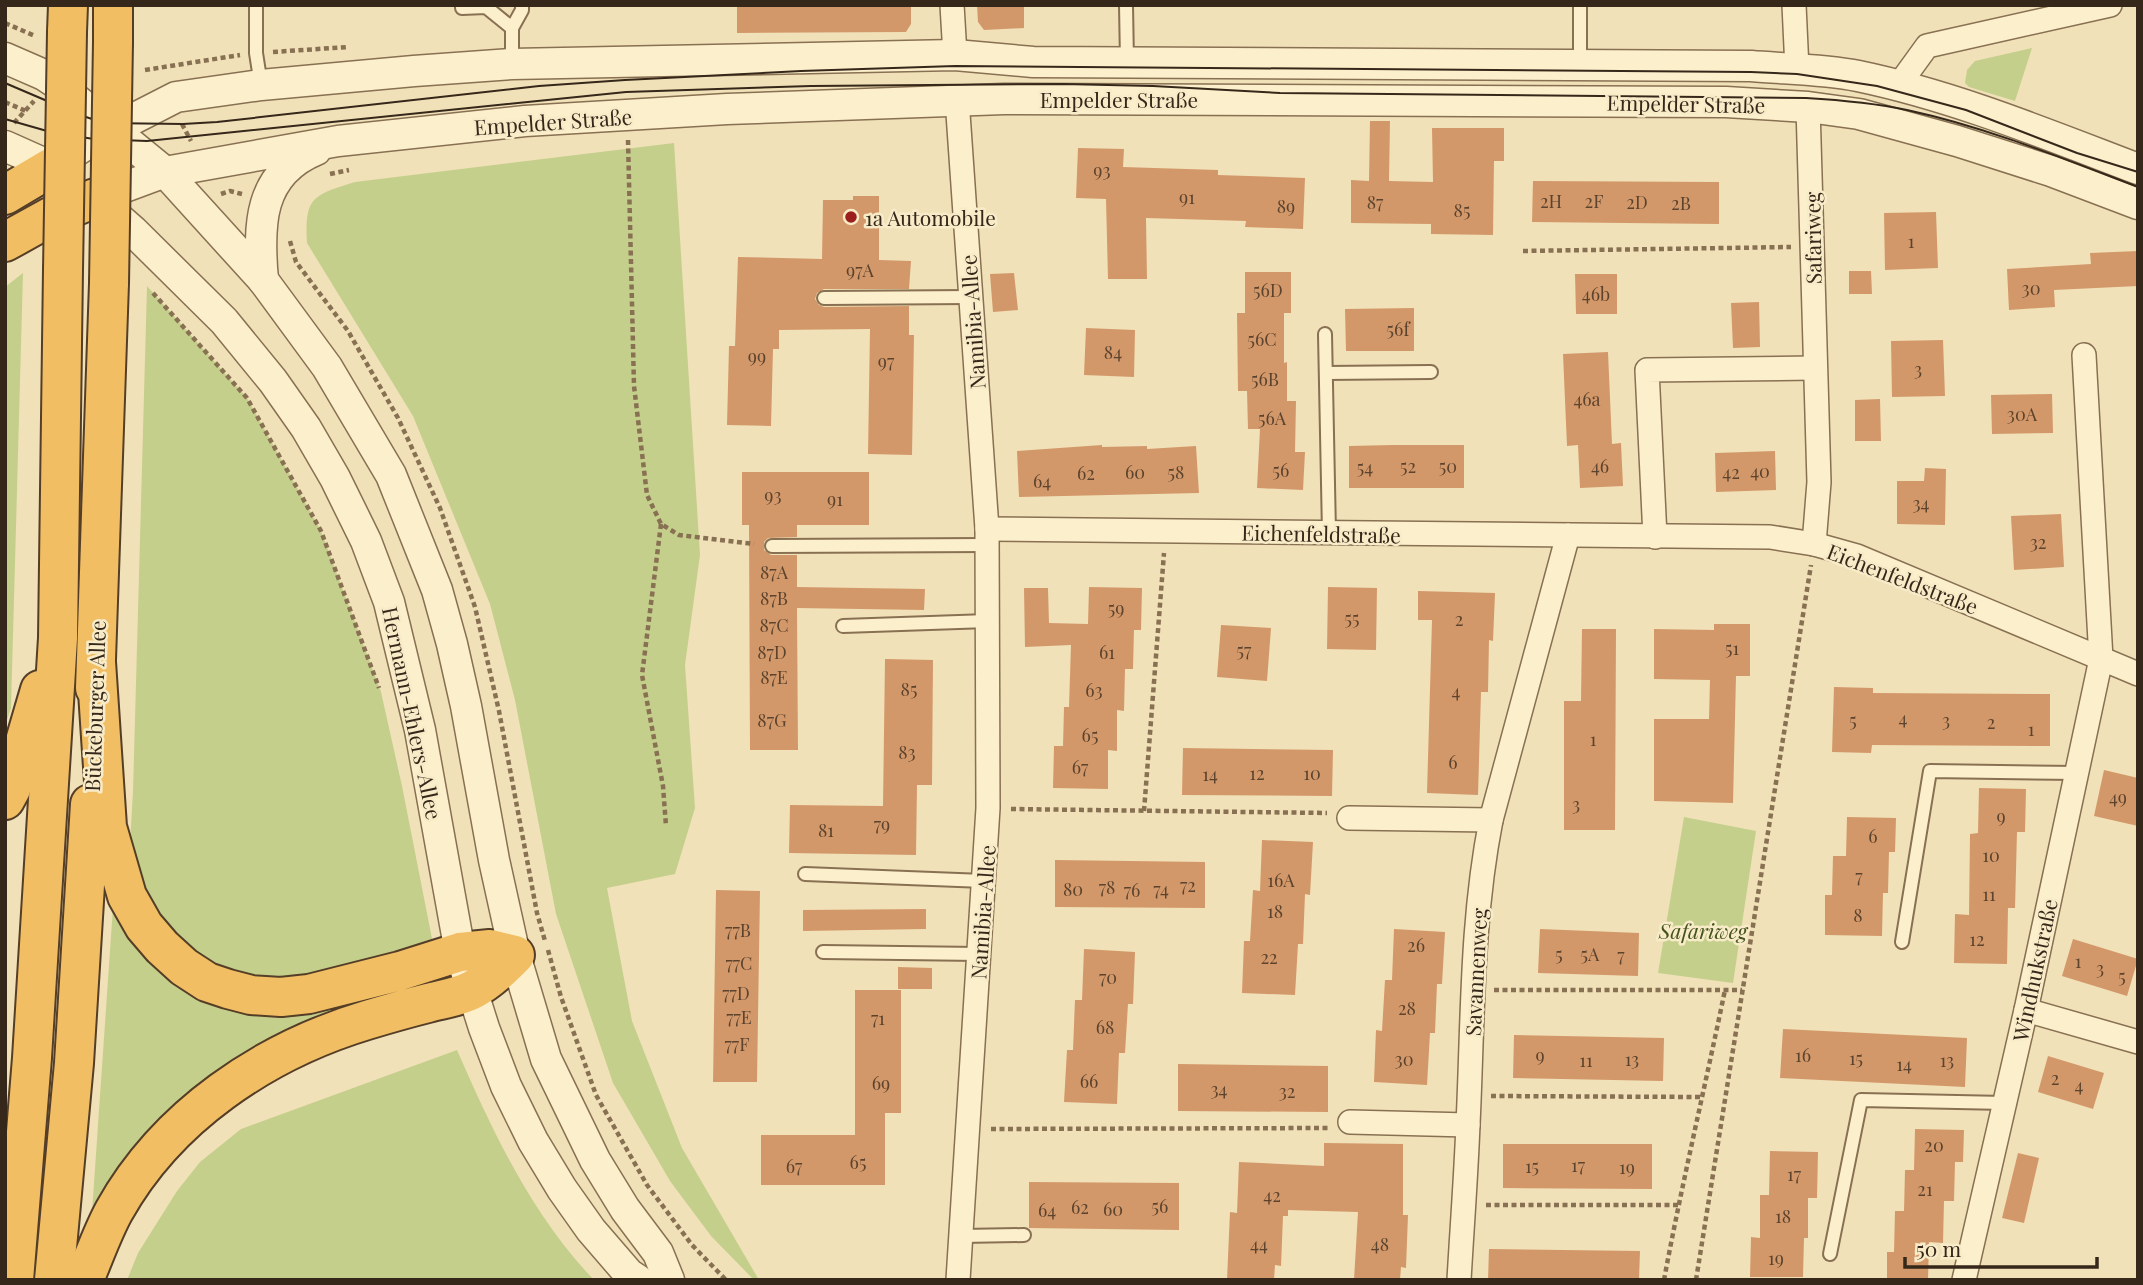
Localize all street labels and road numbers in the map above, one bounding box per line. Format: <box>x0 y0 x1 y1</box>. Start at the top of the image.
street label: Empelder Straße <box>1040 85 1198 113</box>
street label: Empelder Straße <box>1607 88 1765 118</box>
street label: Empelder Straße <box>473 102 633 140</box>
street label: Safariweg <box>1797 192 1827 284</box>
street label: Namibia-Allee <box>953 254 991 390</box>
street label: Eichenfeldstraße <box>1241 518 1401 548</box>
street label: Eichenfeldstraße <box>1824 536 1982 620</box>
street label: Hermann-Ehlers-Allee <box>377 604 449 822</box>
street label: Bückeburger Allee <box>77 620 111 792</box>
street label: Namibia-Allee <box>963 844 1001 980</box>
street label: Windhukstraße <box>2005 896 2063 1045</box>
street label: Savannenweg <box>1458 907 1492 1037</box>

